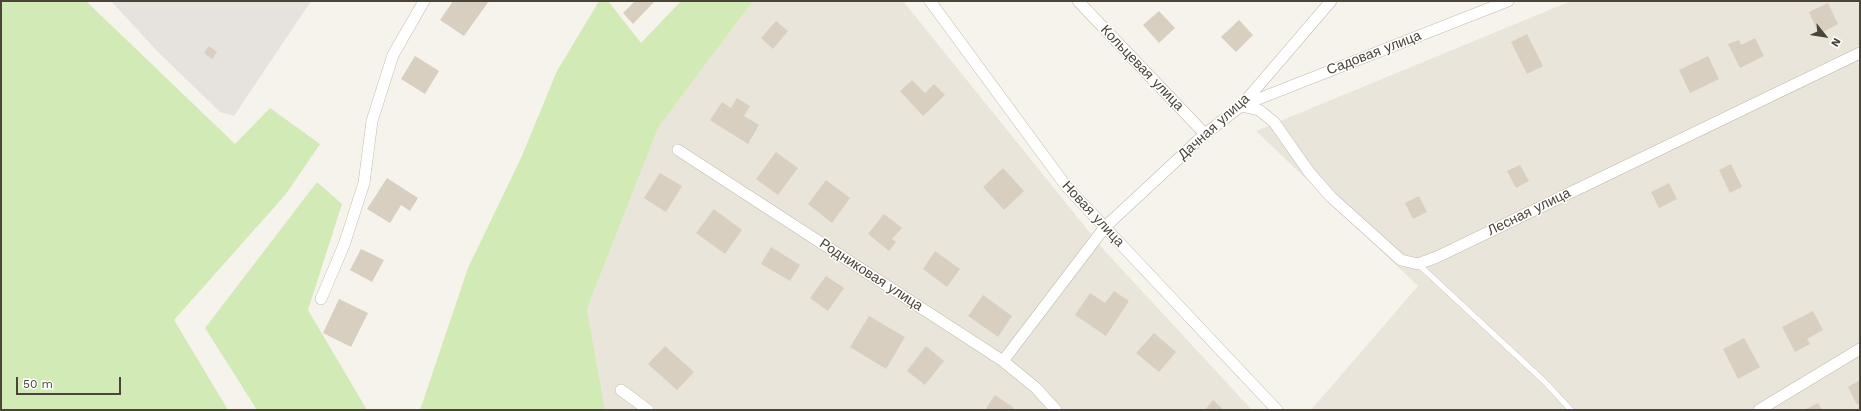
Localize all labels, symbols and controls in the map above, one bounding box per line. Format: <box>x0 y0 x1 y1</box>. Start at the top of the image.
north arrow <box>1805 16 1845 56</box>
street label: Кольцевая улица <box>1097 22 1187 114</box>
street label: Садовая улица <box>1324 27 1424 79</box>
text: N <box>1828 35 1843 49</box>
street label: Дачная улица <box>1175 90 1253 164</box>
street label: Новая улица <box>1058 178 1128 250</box>
street label: Лесная улица <box>1485 185 1573 239</box>
street label: Родниковая улица <box>816 235 926 315</box>
scale bar <box>18 369 123 395</box>
text: 50 m <box>23 377 53 391</box>

